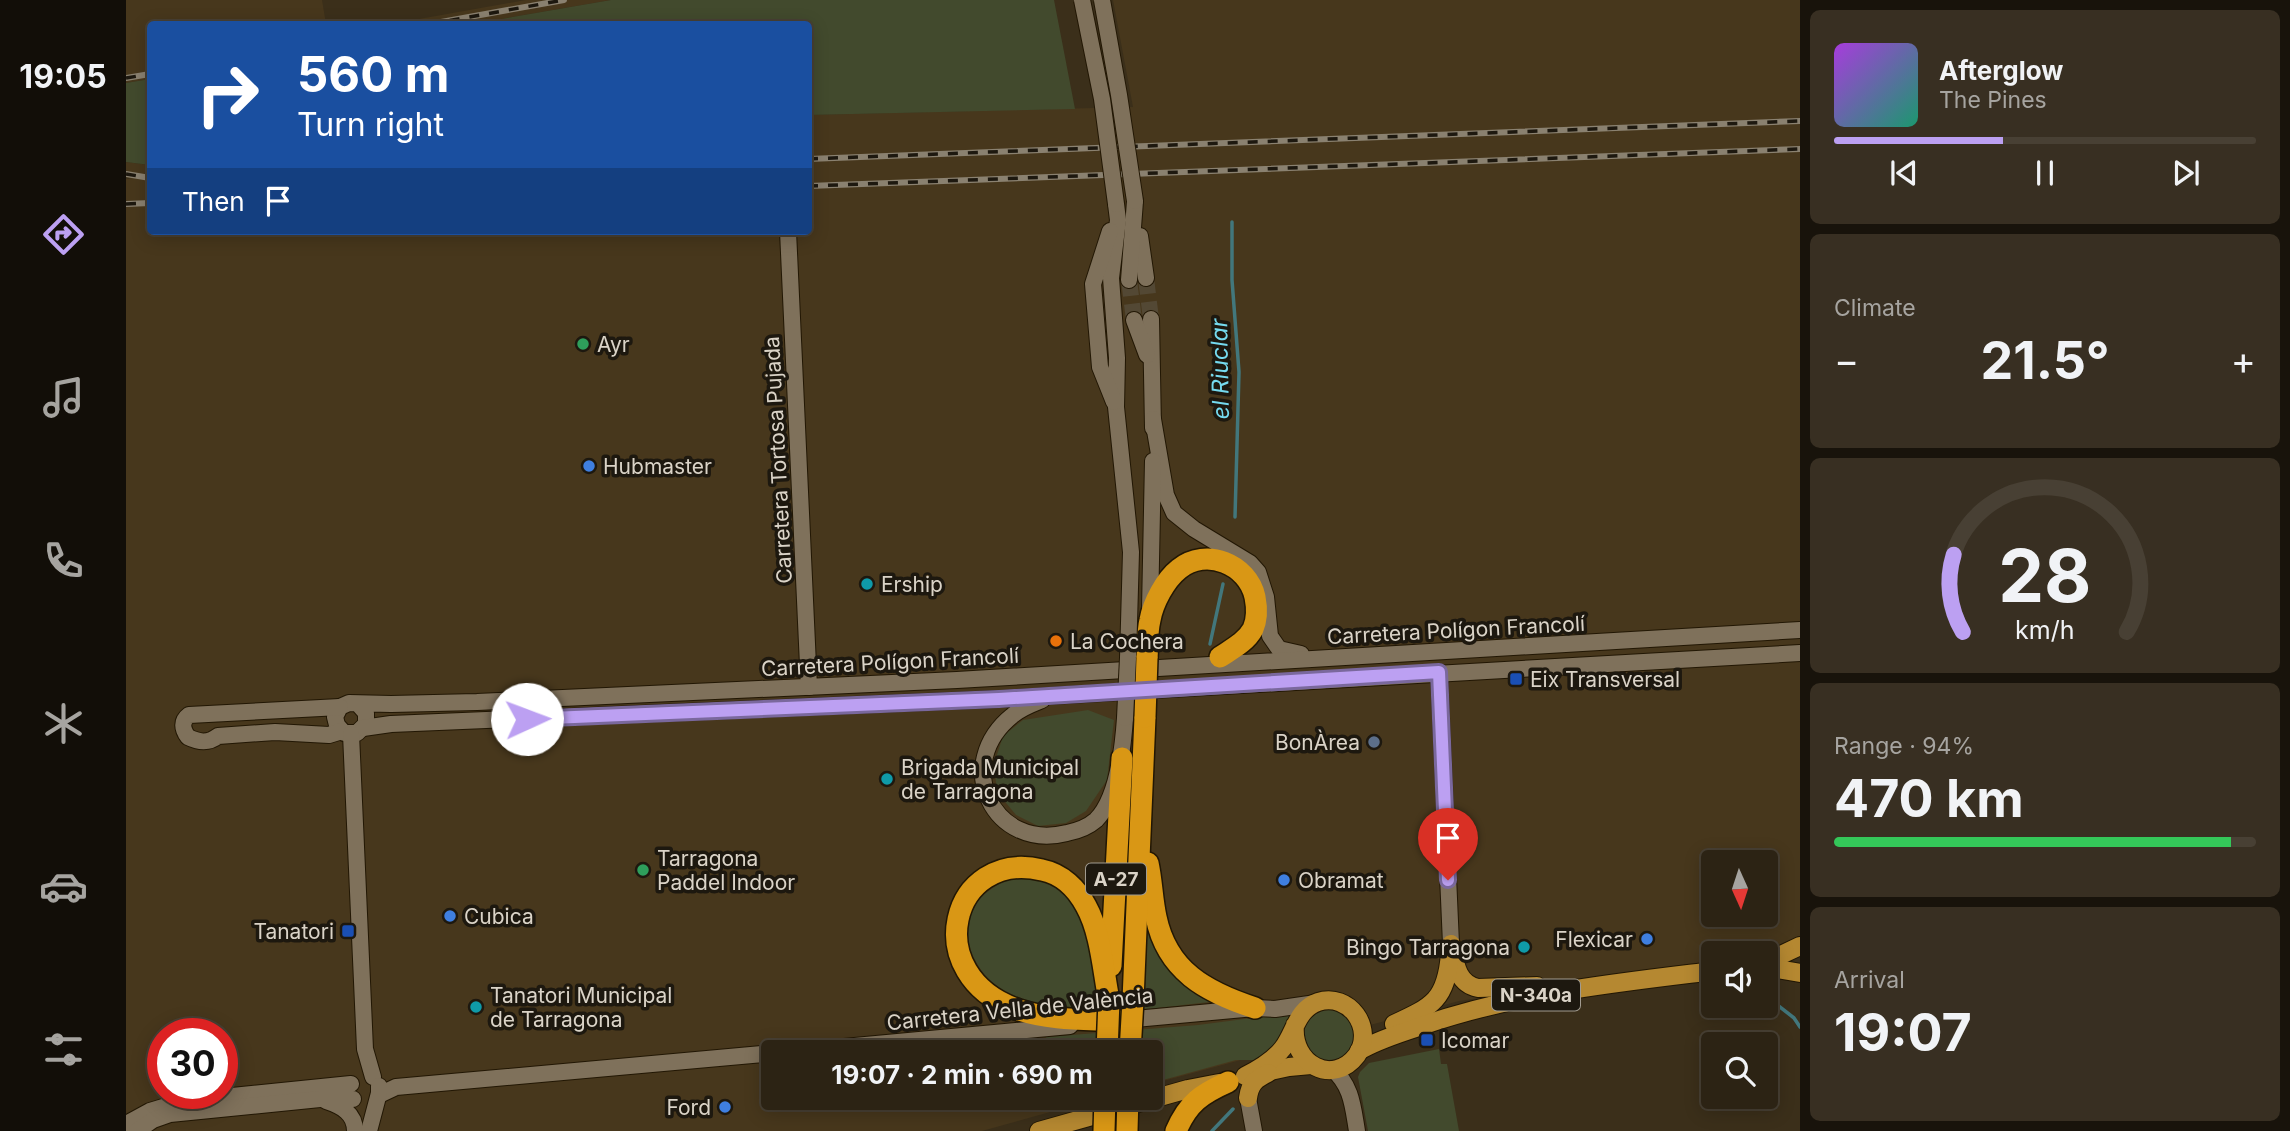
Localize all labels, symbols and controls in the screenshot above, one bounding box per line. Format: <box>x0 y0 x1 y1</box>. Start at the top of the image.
text: 560 m <box>297 45 450 104</box>
icon: right <box>182 49 273 140</box>
text: Afterglow <box>1939 55 2063 86</box>
text: 19:05 <box>19 57 107 96</box>
text: The Pines <box>1939 86 2047 114</box>
text: Turn right <box>297 105 444 144</box>
icon: previous <box>1885 154 1923 192</box>
icon: pause <box>2026 154 2064 192</box>
icon: next <box>2167 154 2205 192</box>
icon: arrive <box>259 182 297 220</box>
text: Then <box>182 186 245 217</box>
icon: directions <box>39 210 88 259</box>
text: Climate <box>1834 294 1916 322</box>
water label: el Riuclar <box>1205 317 1235 420</box>
text: 21.5° <box>1980 329 2110 392</box>
place label: Ayr <box>597 332 630 357</box>
marker: Ayr <box>575 336 591 352</box>
street label: Carretera Tortosa Pujada <box>759 336 797 584</box>
text: − <box>1834 337 1859 383</box>
text: + <box>2231 337 2256 383</box>
icon: music <box>39 373 88 422</box>
place label: Hubmaster <box>603 454 712 479</box>
marker: Hubmaster <box>581 458 597 474</box>
text: 28 <box>1998 531 2092 620</box>
icon: phone <box>39 536 88 585</box>
place label: Ership <box>881 572 943 597</box>
marker: Ership <box>859 576 875 592</box>
street label: Carretera Polígon Francolí <box>1326 611 1586 649</box>
text: km/h <box>2015 614 2075 644</box>
place label: La Cochera <box>1070 629 1184 654</box>
marker: La Cochera <box>1048 633 1064 649</box>
street label: Carretera Polígon Francolí <box>760 643 1020 681</box>
place label: Eix Transversal <box>1530 667 1680 692</box>
marker: Eix Transversal <box>1508 671 1524 687</box>
position arrow <box>490 682 564 756</box>
icon: climate <box>39 699 88 748</box>
place label: BonÀrea <box>1275 729 1360 755</box>
text: Range · 94% <box>1834 732 1974 760</box>
marker: BonÀrea <box>1366 734 1382 750</box>
place label: Brigada Municipal de Tarragona <box>901 755 1079 804</box>
text: 470 km <box>1834 767 2024 830</box>
marker: Brigada Municipal de Tarragona <box>879 771 895 787</box>
pin <box>1418 808 1478 880</box>
icon: arrive <box>1429 819 1467 857</box>
place label: Tarragona Paddel Indoor <box>657 846 795 895</box>
north arrow <box>1701 850 1778 928</box>
map controls <box>1701 850 1778 1109</box>
icon: car <box>39 862 88 911</box>
marker: Tarragona Paddel Indoor <box>635 862 651 878</box>
road number: A-27 <box>1086 864 1146 894</box>
place label: Obramat <box>1298 868 1384 893</box>
marker: Obramat <box>1276 872 1292 888</box>
place label: Cubica <box>464 904 534 929</box>
marker: Cubica <box>442 908 458 924</box>
place label: Tanatori <box>253 919 334 944</box>
marker: Tanatori <box>340 923 356 939</box>
place label: Flexicar <box>1555 927 1633 952</box>
marker: Flexicar <box>1639 931 1655 947</box>
place label: Bingo Tarragona <box>1346 935 1510 960</box>
marker: Bingo Tarragona <box>1516 939 1532 955</box>
button: sound <box>1701 941 1778 1018</box>
text: Arrival <box>1834 966 1905 994</box>
road number: N-340a <box>1492 979 1580 1010</box>
place label: Tanatori Municipal de Tarragona <box>490 983 672 1032</box>
street label: Carretera Vella de València <box>885 983 1155 1035</box>
marker: Tanatori Municipal de Tarragona <box>468 999 484 1015</box>
text: 19:07 <box>1834 1001 1972 1064</box>
speed limit sign: 30 <box>147 1018 238 1109</box>
icon: filters <box>39 1025 88 1074</box>
place label: Icomar <box>1441 1028 1509 1053</box>
marker: Icomar <box>1419 1032 1435 1048</box>
button: search <box>1701 1032 1778 1109</box>
text: 19:07 · 2 min · 690 m <box>831 1059 1093 1090</box>
place label: Ford <box>666 1095 711 1120</box>
marker: Ford <box>717 1099 733 1115</box>

